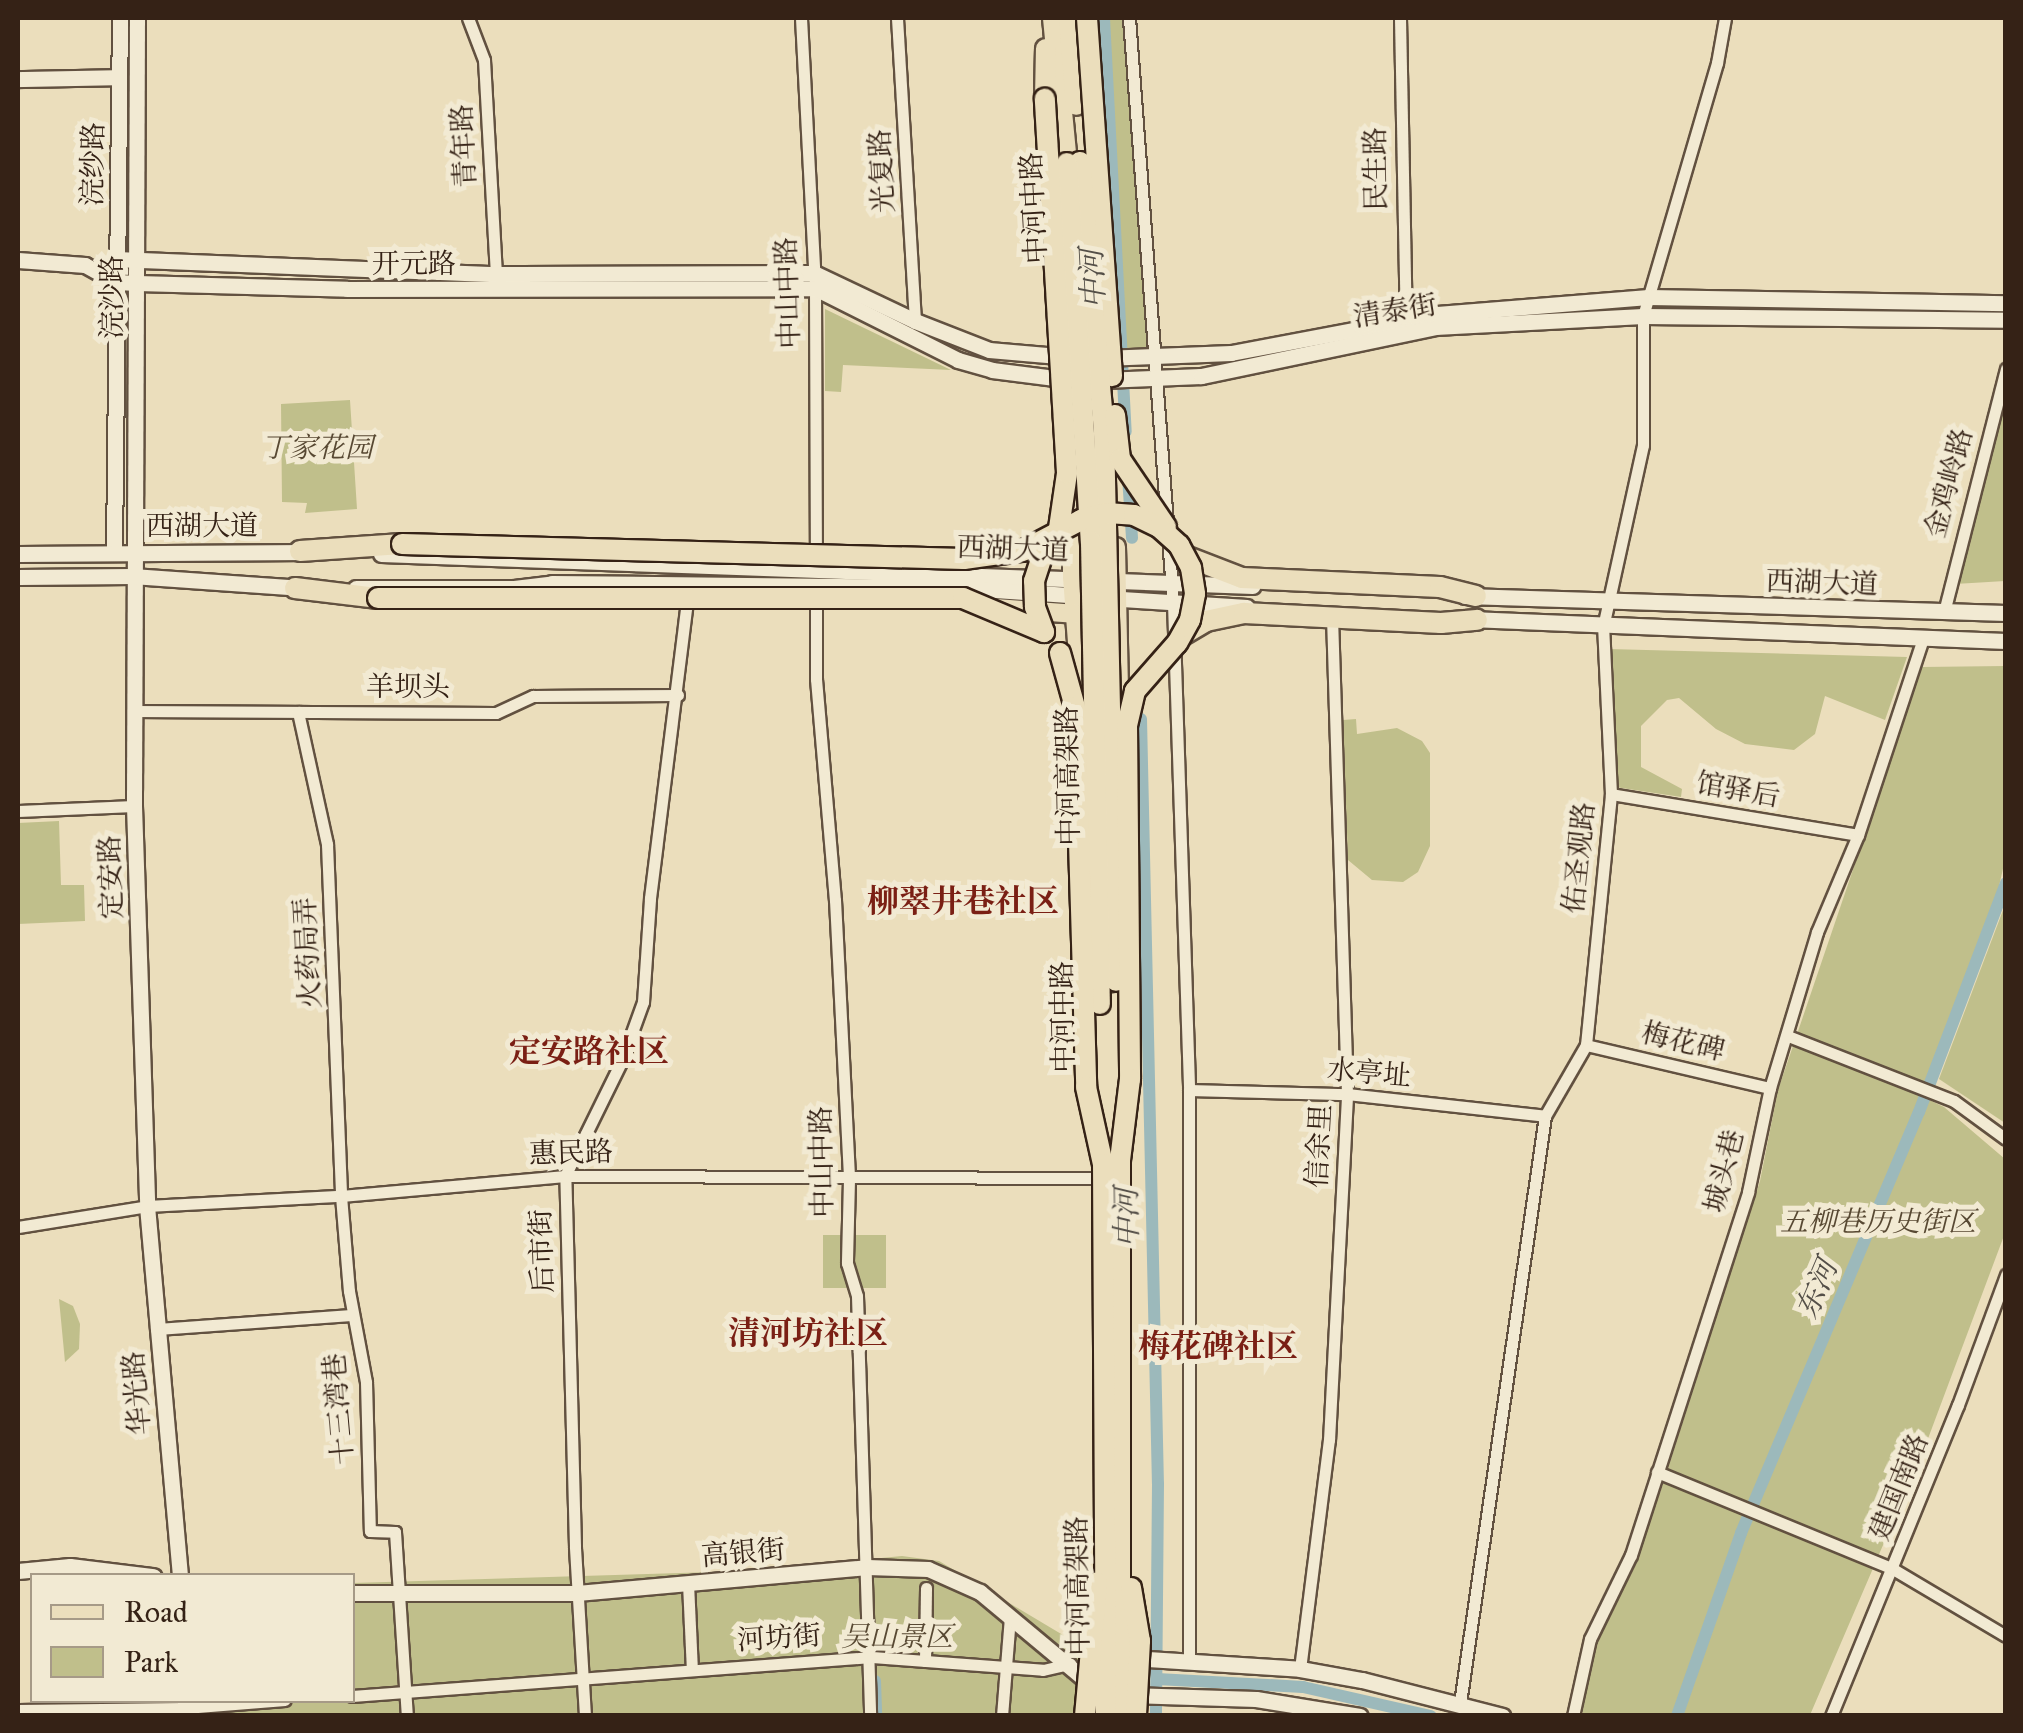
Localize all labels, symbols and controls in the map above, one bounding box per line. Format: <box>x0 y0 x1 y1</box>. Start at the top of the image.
street label: 青年路 <box>445 103 483 189</box>
street label: 浣纱路 <box>75 122 111 206</box>
street label: 民生路 <box>1358 127 1394 211</box>
street label: 光复路 <box>863 128 901 214</box>
street label: 中河中路 <box>1014 151 1054 265</box>
street label: 中山中路 <box>769 236 807 350</box>
street label: 开元路 <box>372 247 456 281</box>
water label: 中河 <box>1073 248 1113 310</box>
street label: 浣沙路 <box>95 255 129 339</box>
street label: 清泰街 <box>1351 288 1439 334</box>
street label: 金鸡岭路 <box>1918 425 1980 541</box>
park label: 丁家花园 <box>261 431 373 465</box>
street label: 西湖大道 <box>146 509 258 543</box>
street label: 西湖大道 <box>956 530 1070 568</box>
street label: 西湖大道 <box>1765 564 1879 602</box>
street label: 羊坝头 <box>366 670 450 704</box>
street label: 中河高架路 <box>1050 706 1086 846</box>
street label: 馆驿后 <box>1694 766 1782 814</box>
street label: 佑圣观路 <box>1556 801 1602 915</box>
street label: 定安路 <box>93 834 129 920</box>
district label: 柳翠井巷社区 <box>867 883 1059 921</box>
street label: 火药局弄 <box>288 896 328 1010</box>
street label: 中河中路 <box>1045 961 1081 1073</box>
street label: 梅花碑 <box>1638 1016 1728 1068</box>
district label: 定安路社区 <box>509 1033 669 1071</box>
street label: 水亭址 <box>1326 1053 1412 1093</box>
street label: 信余里 <box>1300 1103 1338 1189</box>
street label: 中山中路 <box>804 1106 840 1218</box>
street label: 城头巷 <box>1698 1126 1750 1216</box>
street label: 惠民路 <box>528 1135 614 1171</box>
water label: 中河 <box>1108 1188 1146 1248</box>
park label: 五柳巷历史街区 <box>1780 1205 1976 1239</box>
street label: 后市街 <box>524 1208 560 1294</box>
water label: 东河 <box>1789 1254 1845 1324</box>
district label: 清河坊社区 <box>728 1315 888 1353</box>
district label: 梅花碑社区 <box>1138 1328 1298 1366</box>
street label: 华光路 <box>117 1350 157 1436</box>
street label: 十三湾巷 <box>317 1352 361 1466</box>
street label: 建国南路 <box>1862 1429 1936 1545</box>
street label: 中河高架路 <box>1060 1516 1096 1656</box>
street label: 高银街 <box>700 1533 786 1573</box>
legend <box>30 1573 355 1703</box>
text: Road <box>124 1594 188 1630</box>
street label: 河坊街 <box>736 1618 822 1658</box>
park label: 吴山景区 <box>841 1620 953 1654</box>
text: Park <box>124 1644 178 1680</box>

